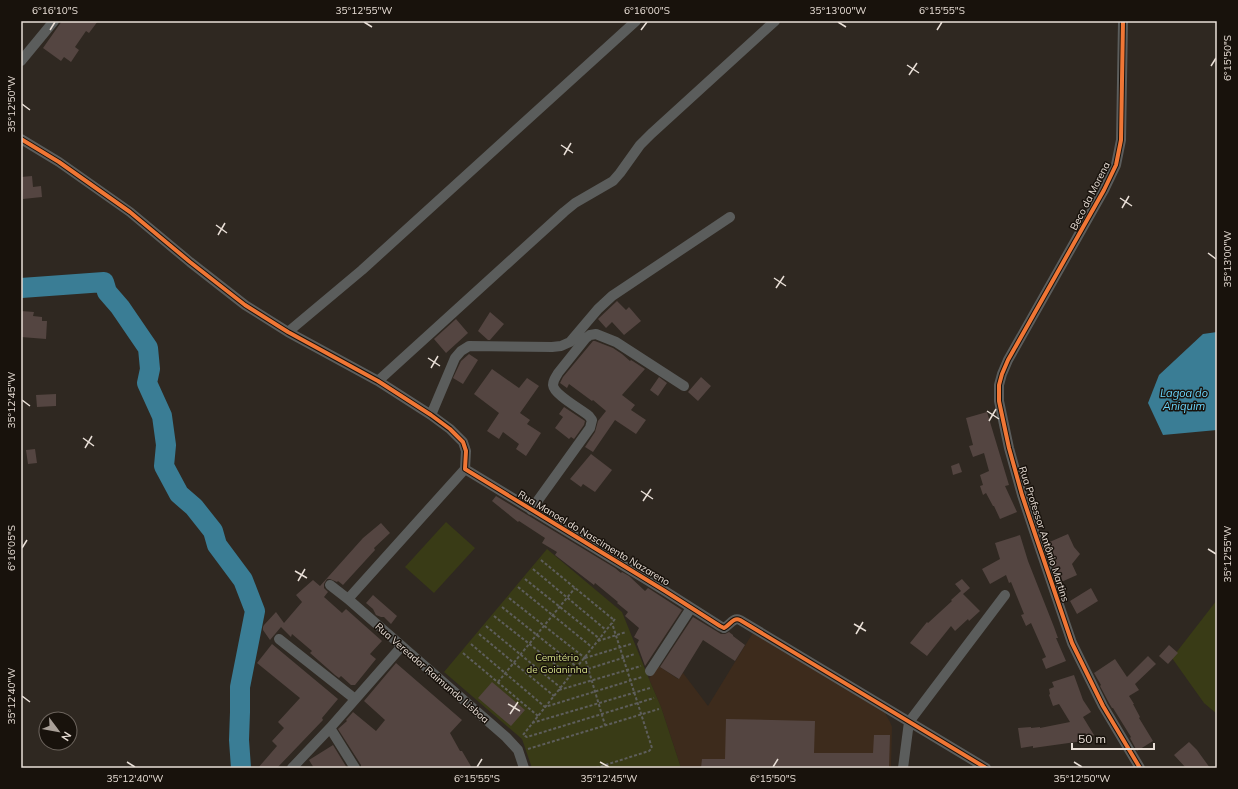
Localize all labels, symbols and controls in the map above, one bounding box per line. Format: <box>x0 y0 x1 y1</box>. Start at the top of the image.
text: 6°16'10"S <box>32 4 78 17</box>
text: 35°12'55"W <box>336 4 392 17</box>
text: 6°16'00"S <box>624 4 670 17</box>
text: 35°13'00"W <box>810 4 866 17</box>
text: 6°15'55"S <box>919 4 965 17</box>
text: 6°15'50"S <box>1221 35 1234 81</box>
text: 35°12'50"W <box>5 76 18 132</box>
street label: Beco da Morena <box>1067 160 1113 232</box>
text: 35°13'00"W <box>1221 231 1234 287</box>
text: 35°12'45"W <box>5 372 18 428</box>
water label: Lagoa do Aniquim <box>1160 386 1208 413</box>
street label: Rua Professor Antônio Martins <box>1016 465 1072 603</box>
street label: Rua Manoel do Nascimento Nazareno <box>516 487 673 589</box>
text: 6°16'05"S <box>5 525 18 571</box>
text: 35°12'55"W <box>1221 526 1234 582</box>
street label: Rua Vereador Raimundo Lisboa <box>372 620 492 726</box>
park label: Cemitério de Goianinha <box>526 651 588 676</box>
text: 35°12'40"W <box>5 668 18 724</box>
north arrow <box>38 711 78 751</box>
scale bar <box>1072 725 1154 751</box>
text: N <box>58 729 75 744</box>
text: 50 m <box>1078 731 1106 746</box>
text: 35°12'40"W <box>107 772 163 785</box>
text: 6°15'55"S <box>454 772 500 785</box>
text: 35°12'45"W <box>581 772 637 785</box>
text: 6°15'50"S <box>750 772 796 785</box>
text: 35°12'50"W <box>1054 772 1110 785</box>

